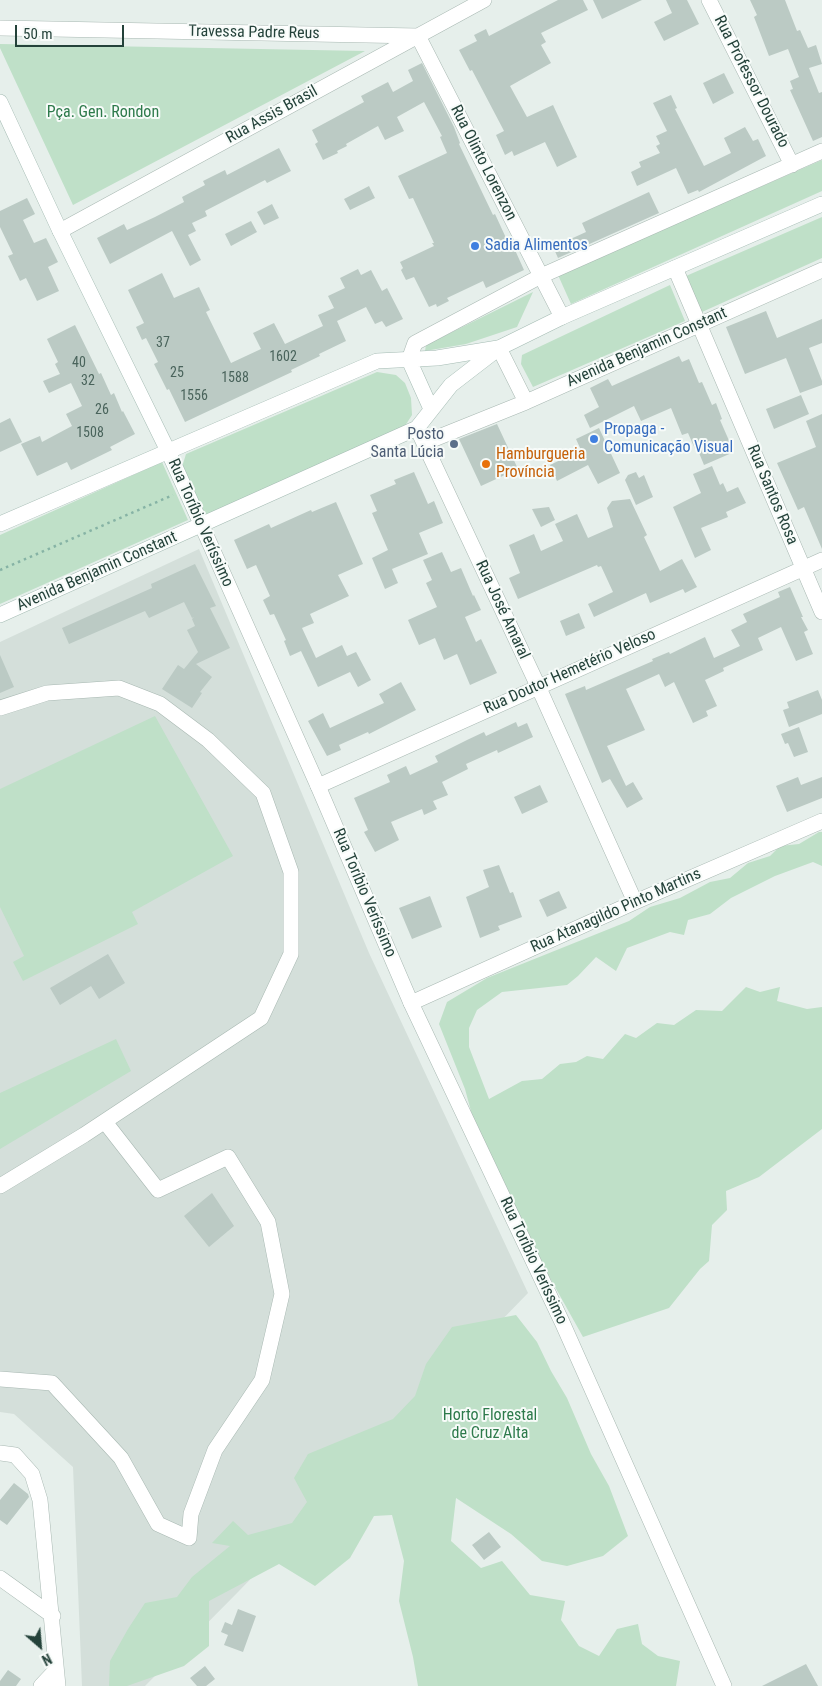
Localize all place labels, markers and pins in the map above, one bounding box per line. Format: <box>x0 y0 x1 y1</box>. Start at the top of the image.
place label: Sadia Alimentos <box>485 236 588 256</box>
marker: Sadia Alimentos <box>469 240 481 252</box>
place label: Propaga - Comunicação Visual <box>604 420 733 458</box>
place label: Posto Santa Lúcia <box>370 425 444 463</box>
marker: Propaga - Comunicação Visual <box>588 433 600 445</box>
marker: Posto Santa Lúcia <box>448 438 460 450</box>
place label: Hamburgueria Província <box>496 445 585 483</box>
marker: Hamburgueria Província <box>480 458 492 470</box>

